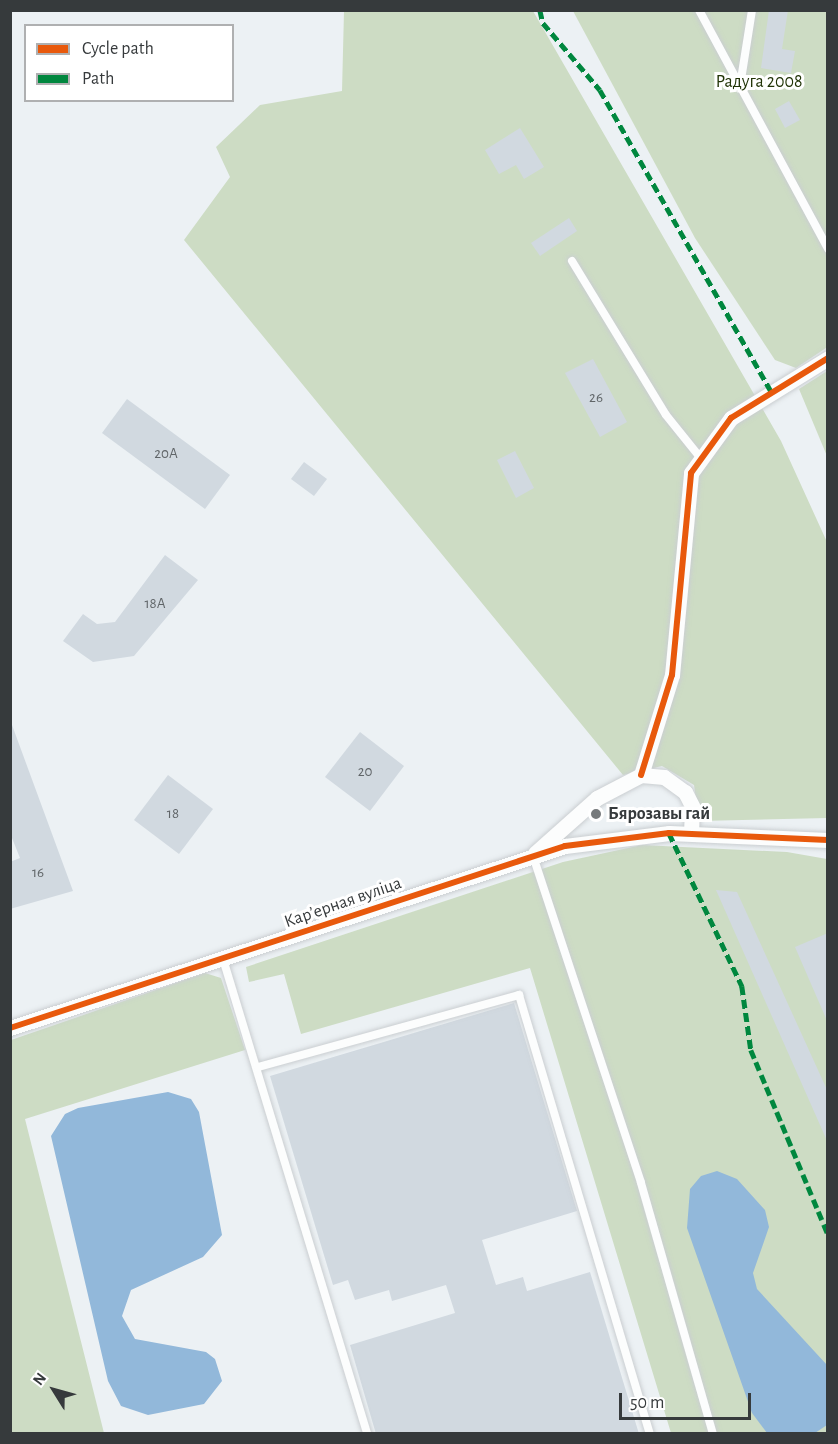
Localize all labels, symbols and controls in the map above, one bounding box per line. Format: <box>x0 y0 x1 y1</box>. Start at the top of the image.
legend <box>24 24 234 102</box>
text: Cycle path <box>82 40 154 58</box>
text: Path <box>82 70 114 88</box>
park label: Радуга 2008 <box>715 71 803 93</box>
house number: 26 <box>589 389 603 407</box>
house number: 20А <box>154 445 178 463</box>
house number: 18А <box>144 595 166 613</box>
house number: 20 <box>358 763 372 781</box>
place label: Бярозавы гай <box>608 803 710 825</box>
house number: 18 <box>167 805 179 823</box>
marker: Бярозавы гай <box>589 807 603 821</box>
house number: 16 <box>32 864 44 882</box>
street label: Карʼерная вуліца <box>281 873 405 933</box>
north arrow <box>24 1360 84 1420</box>
text: N <box>30 1370 49 1388</box>
scale bar <box>622 1381 754 1419</box>
text: 50 m <box>630 1394 664 1412</box>

